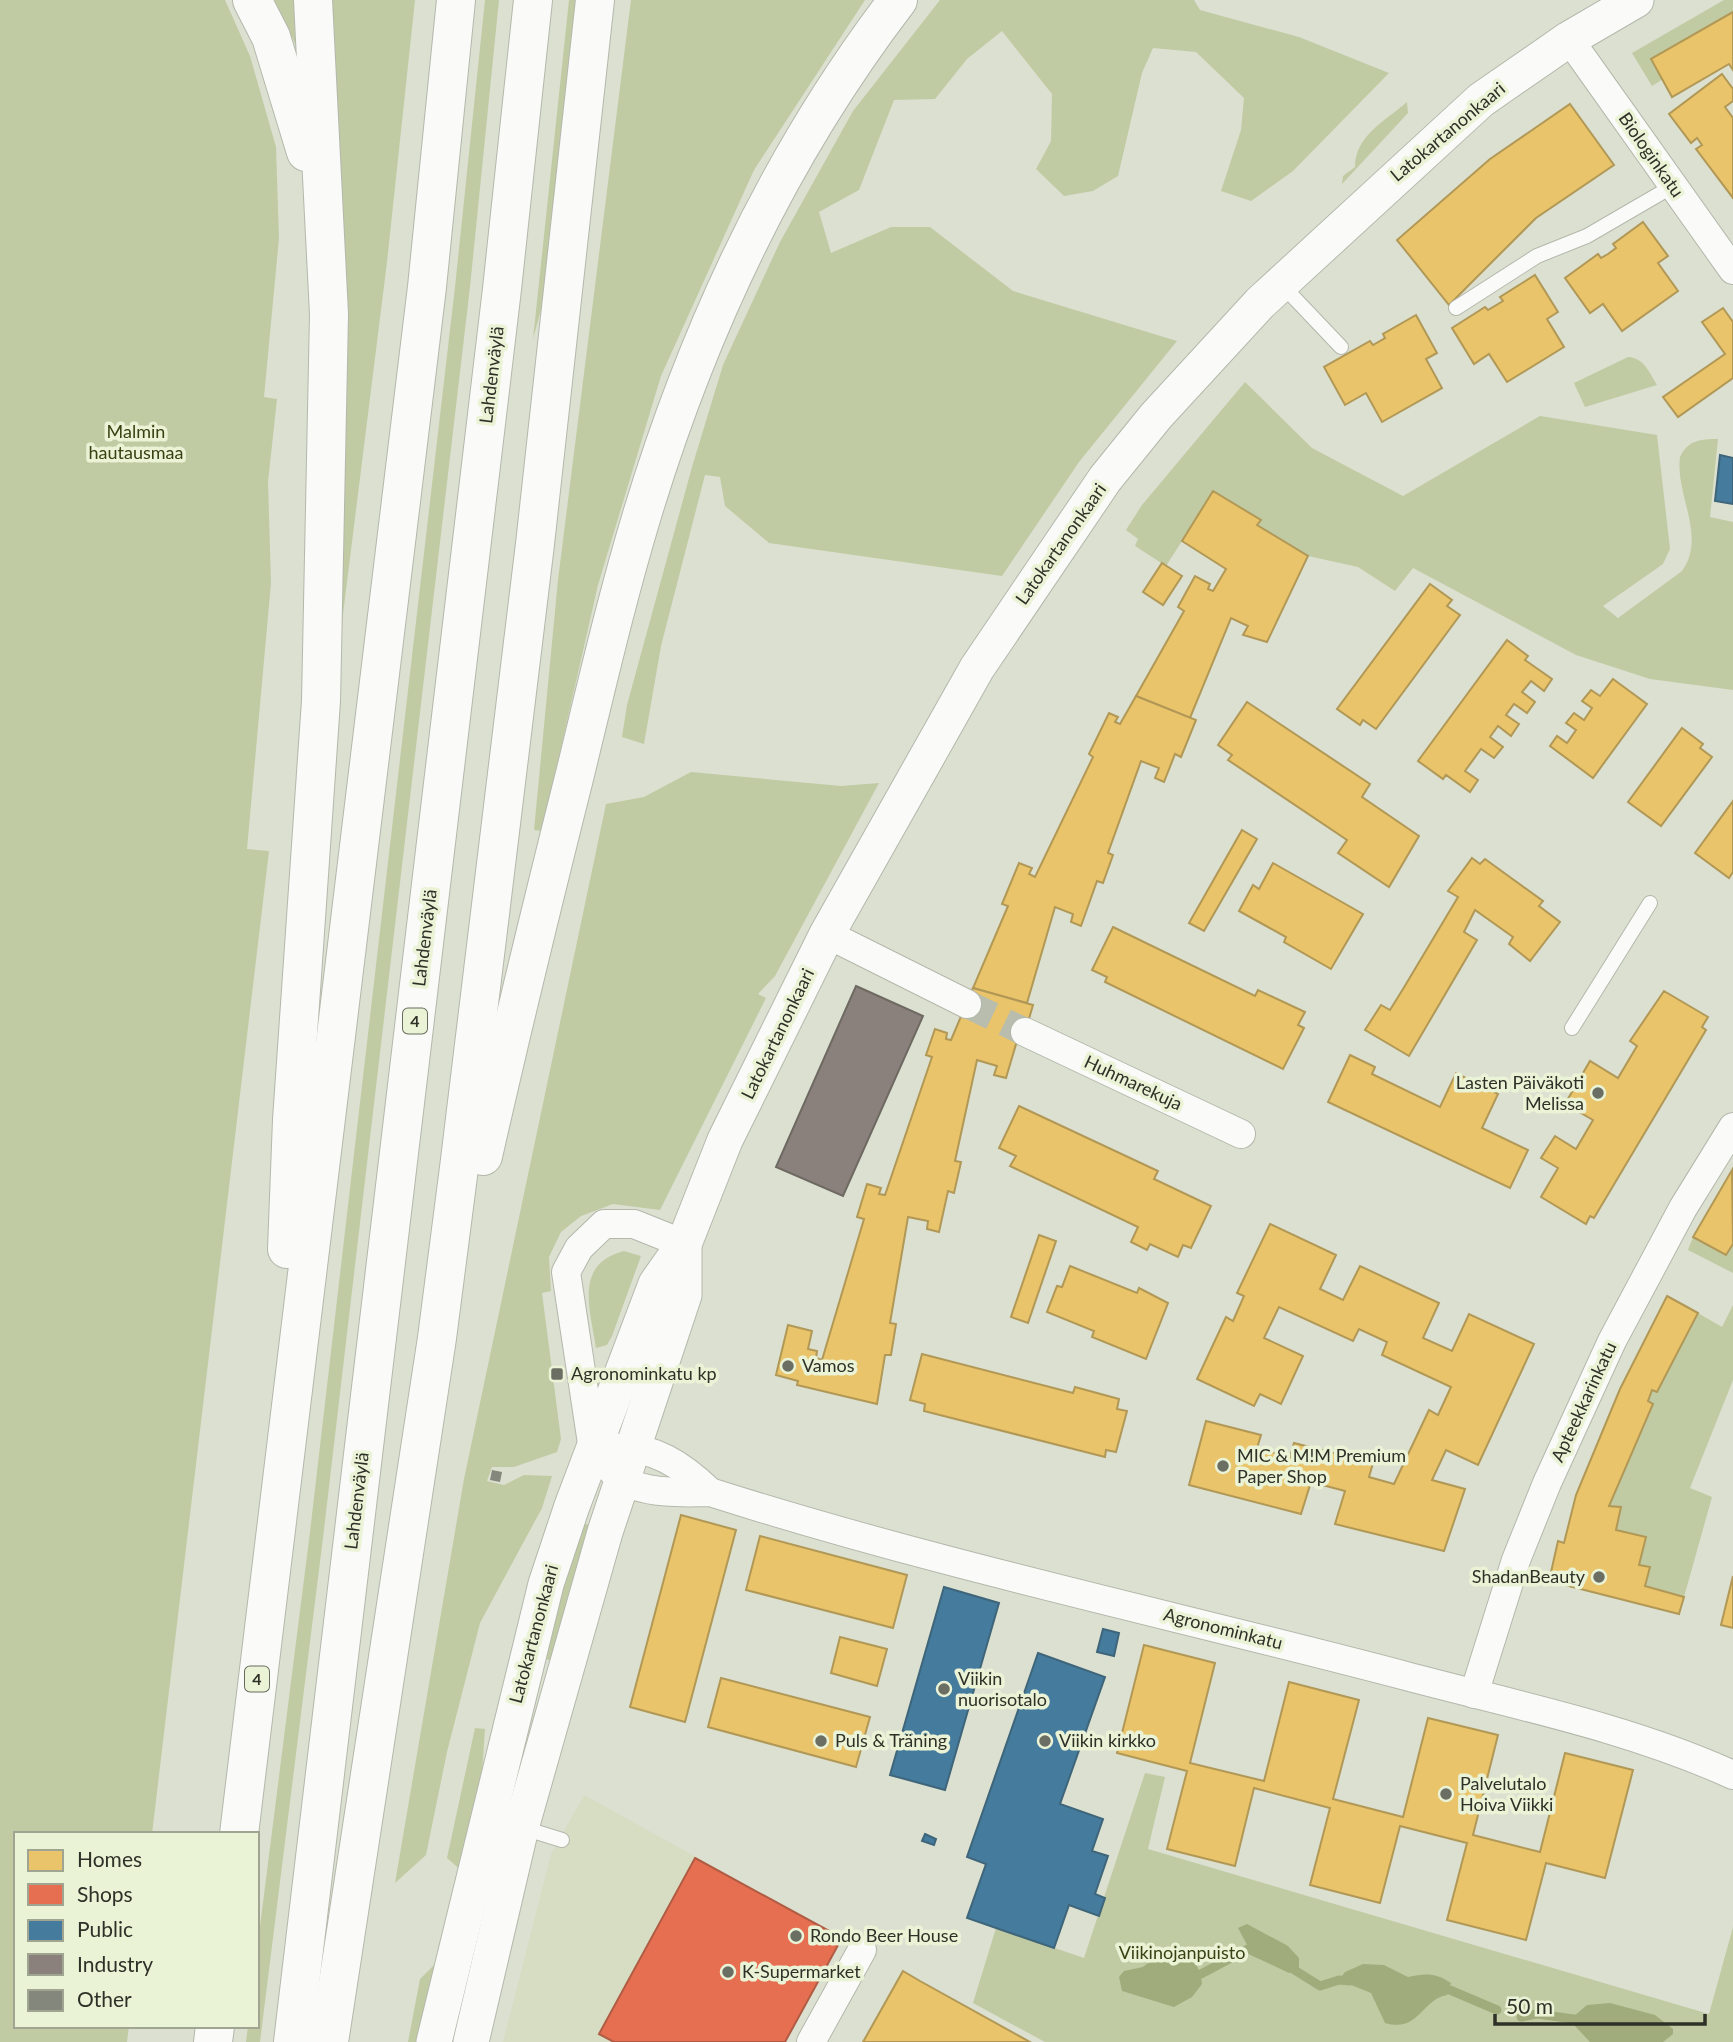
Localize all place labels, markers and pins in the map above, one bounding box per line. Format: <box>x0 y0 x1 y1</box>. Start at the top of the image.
place label: Lasten Päiväkoti Melissa <box>1456 1071 1584 1114</box>
marker: Lasten Päiväkoti Melissa <box>1590 1085 1606 1101</box>
place label: Vamos <box>802 1354 855 1376</box>
marker: Vamos <box>780 1358 796 1374</box>
place label: Agronominkatu kp <box>571 1362 717 1384</box>
marker: Agronominkatu kp <box>549 1366 565 1382</box>
place label: MIC & M!M Premium Paper Shop <box>1237 1444 1406 1487</box>
marker: MIC & M!M Premium Paper Shop <box>1215 1458 1231 1474</box>
place label: ShadanBeauty <box>1472 1565 1586 1587</box>
marker: ShadanBeauty <box>1591 1569 1607 1585</box>
place label: Viikin nuorisotalo <box>958 1667 1047 1710</box>
marker: Viikin nuorisotalo <box>936 1681 952 1697</box>
place label: Puls & Träning <box>835 1729 947 1751</box>
place label: Viikin kirkko <box>1059 1729 1156 1751</box>
marker: Puls & Träning <box>813 1733 829 1749</box>
marker: Viikin kirkko <box>1037 1733 1053 1749</box>
place label: Palvelutalo Hoiva Viikki <box>1460 1772 1553 1815</box>
marker: Palvelutalo Hoiva Viikki <box>1438 1786 1454 1802</box>
place label: Rondo Beer House <box>810 1924 958 1946</box>
marker: Rondo Beer House <box>788 1928 804 1944</box>
place label: K-Supermarket <box>742 1960 861 1982</box>
marker: K-Supermarket <box>720 1964 736 1980</box>

